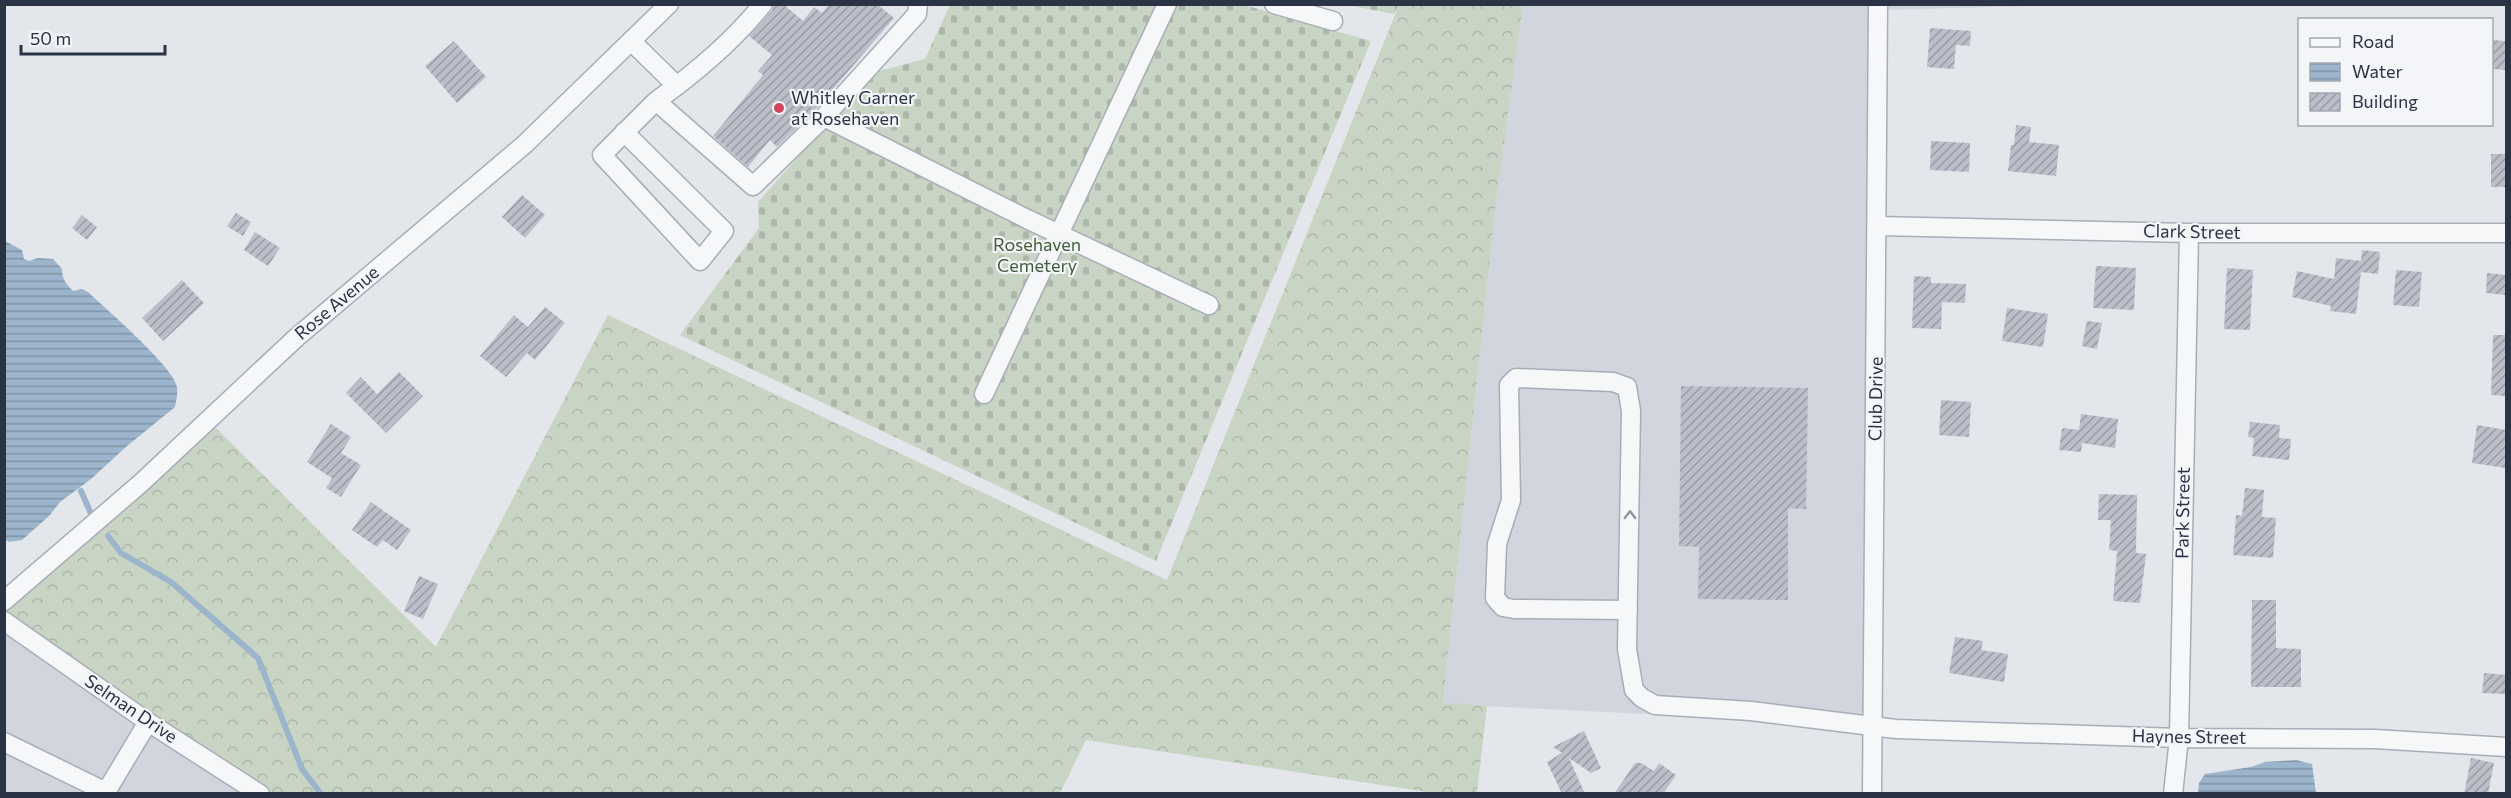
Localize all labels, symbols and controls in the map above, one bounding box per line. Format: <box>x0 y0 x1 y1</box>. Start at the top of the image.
scale bar <box>21 18 165 56</box>
legend <box>2298 18 2493 126</box>
text: 50 m <box>30 27 71 49</box>
text: Road <box>2352 30 2394 52</box>
text: Water <box>2352 60 2403 82</box>
place label: Whitley Garner at Rosehaven <box>791 86 915 129</box>
text: Building <box>2352 90 2418 112</box>
marker: Whitley Garner at Rosehaven <box>772 101 786 115</box>
street label: Clark Street <box>2143 219 2241 243</box>
park label: Rosehaven Cemetery <box>993 233 1081 276</box>
street label: Rose Avenue <box>290 261 383 344</box>
street label: Club Drive <box>1863 357 1887 441</box>
street label: Park Street <box>2170 467 2194 559</box>
one-way arrow <box>1624 510 1636 519</box>
street label: Selman Drive <box>81 669 182 747</box>
street label: Haynes Street <box>2132 724 2246 748</box>

